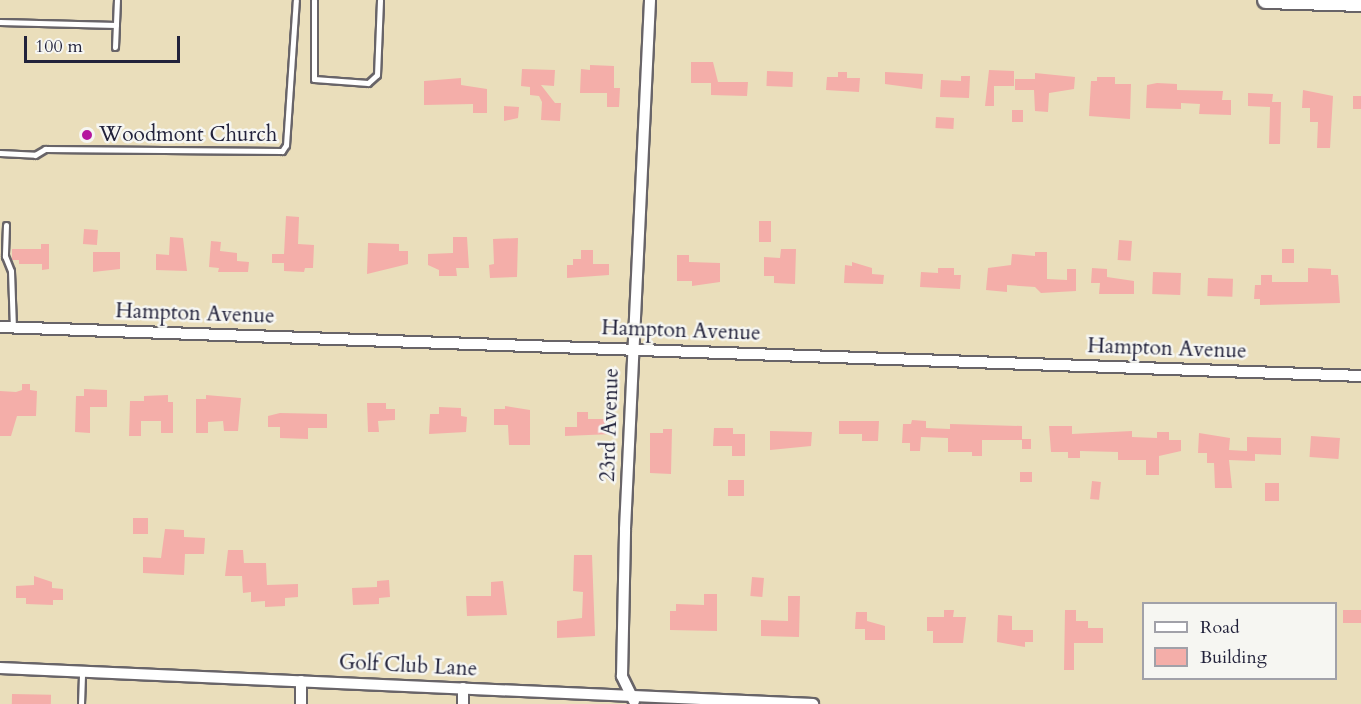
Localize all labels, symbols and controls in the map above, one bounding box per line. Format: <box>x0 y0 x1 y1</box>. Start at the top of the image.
scale bar <box>27 24 183 62</box>
text: 100 m <box>35 34 83 59</box>
place label: Woodmont Church <box>99 122 277 148</box>
marker: Woodmont Church <box>80 128 94 142</box>
street label: Hampton Avenue <box>115 299 275 329</box>
street label: Hampton Avenue <box>601 316 761 346</box>
street label: Hampton Avenue <box>1087 334 1247 364</box>
street label: 23rd Avenue <box>595 368 625 482</box>
legend <box>1142 602 1337 680</box>
text: Road <box>1200 615 1240 640</box>
text: Building <box>1200 645 1267 670</box>
street label: Golf Club Lane <box>338 650 478 682</box>

